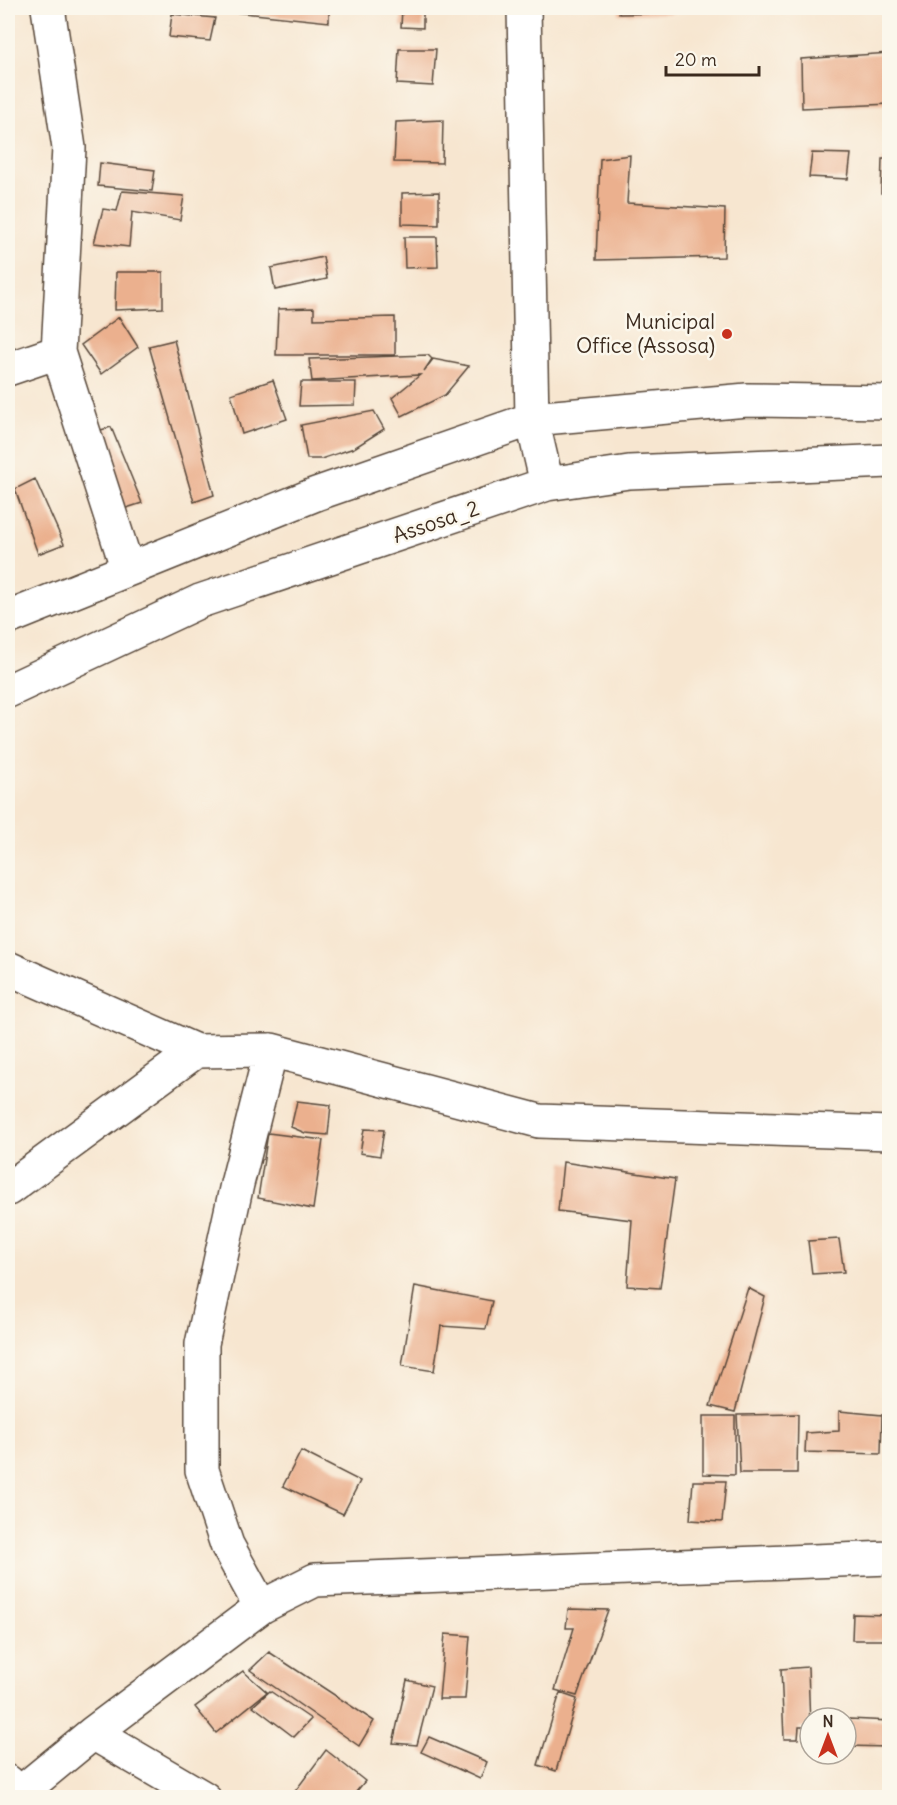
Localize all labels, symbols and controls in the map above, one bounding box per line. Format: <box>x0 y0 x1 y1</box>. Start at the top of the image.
scale bar <box>666 39 759 77</box>
text: 20 m <box>675 48 717 71</box>
place label: Municipal Office (Assosa) <box>576 308 715 359</box>
marker: Municipal Office (Assosa) <box>720 327 734 341</box>
street label: Assosa_2 <box>389 494 483 549</box>
north arrow <box>798 1706 858 1766</box>
text: N <box>822 1711 834 1731</box>

